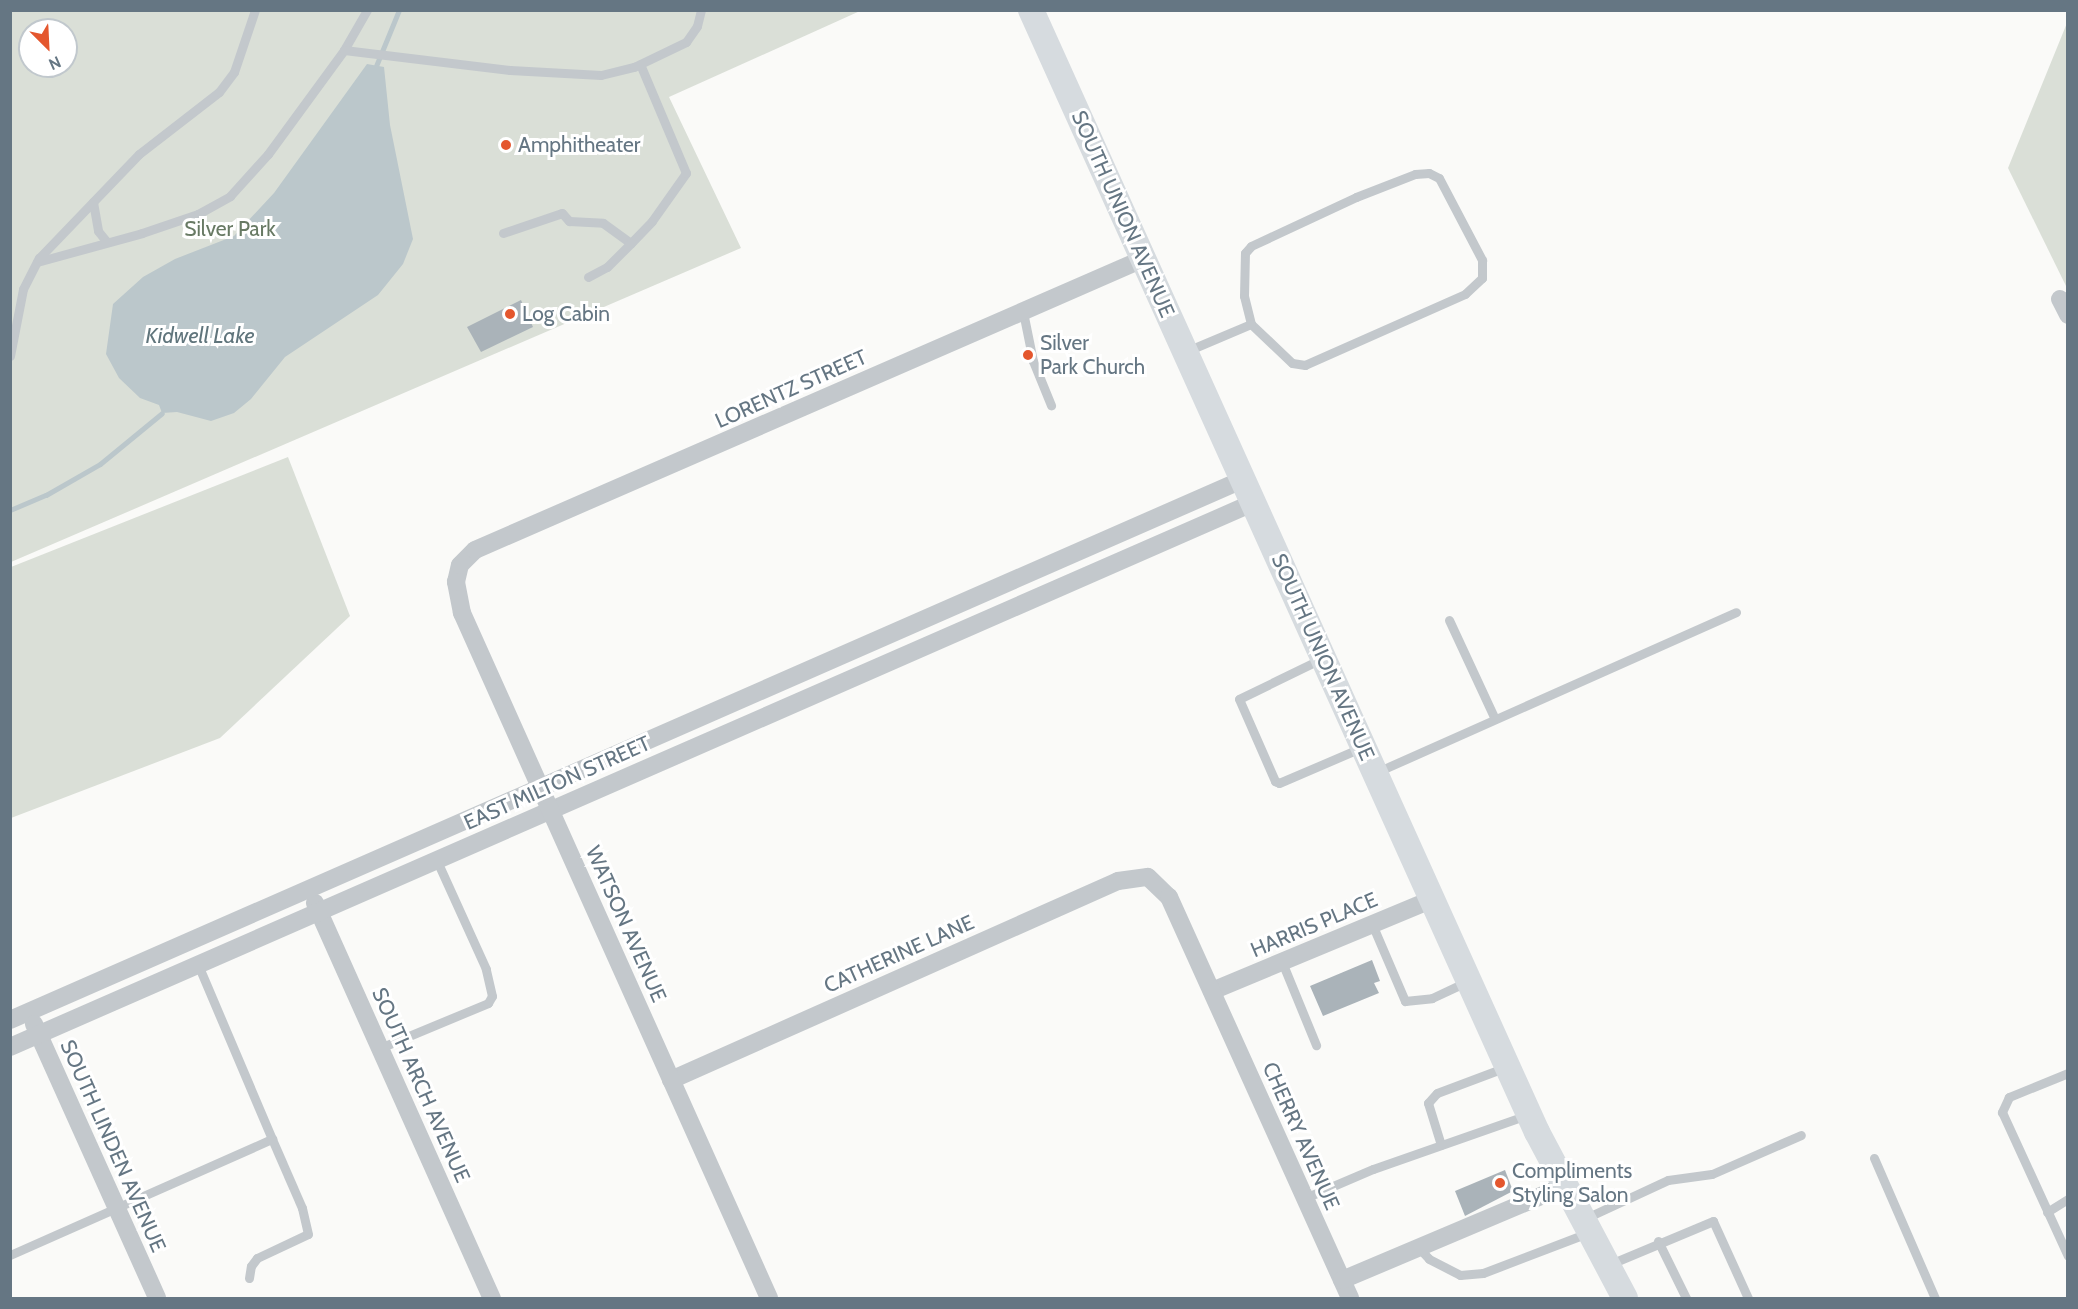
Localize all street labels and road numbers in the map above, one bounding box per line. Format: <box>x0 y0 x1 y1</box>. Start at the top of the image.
street label: SOUTH UNION AVENUE <box>1066 107 1180 321</box>
street label: LORENTZ STREET <box>711 344 871 434</box>
street label: SOUTH UNION AVENUE <box>1266 550 1380 764</box>
street label: EAST MILTON STREET <box>460 731 654 835</box>
street label: WATSON AVENUE <box>580 842 672 1006</box>
street label: HARRIS PLACE <box>1247 887 1381 963</box>
street label: CATHERINE LANE <box>820 910 978 998</box>
street label: SOUTH ARCH AVENUE <box>367 984 475 1186</box>
street label: SOUTH LINDEN AVENUE <box>55 1036 171 1256</box>
street label: CHERRY AVENUE <box>1257 1058 1345 1214</box>

